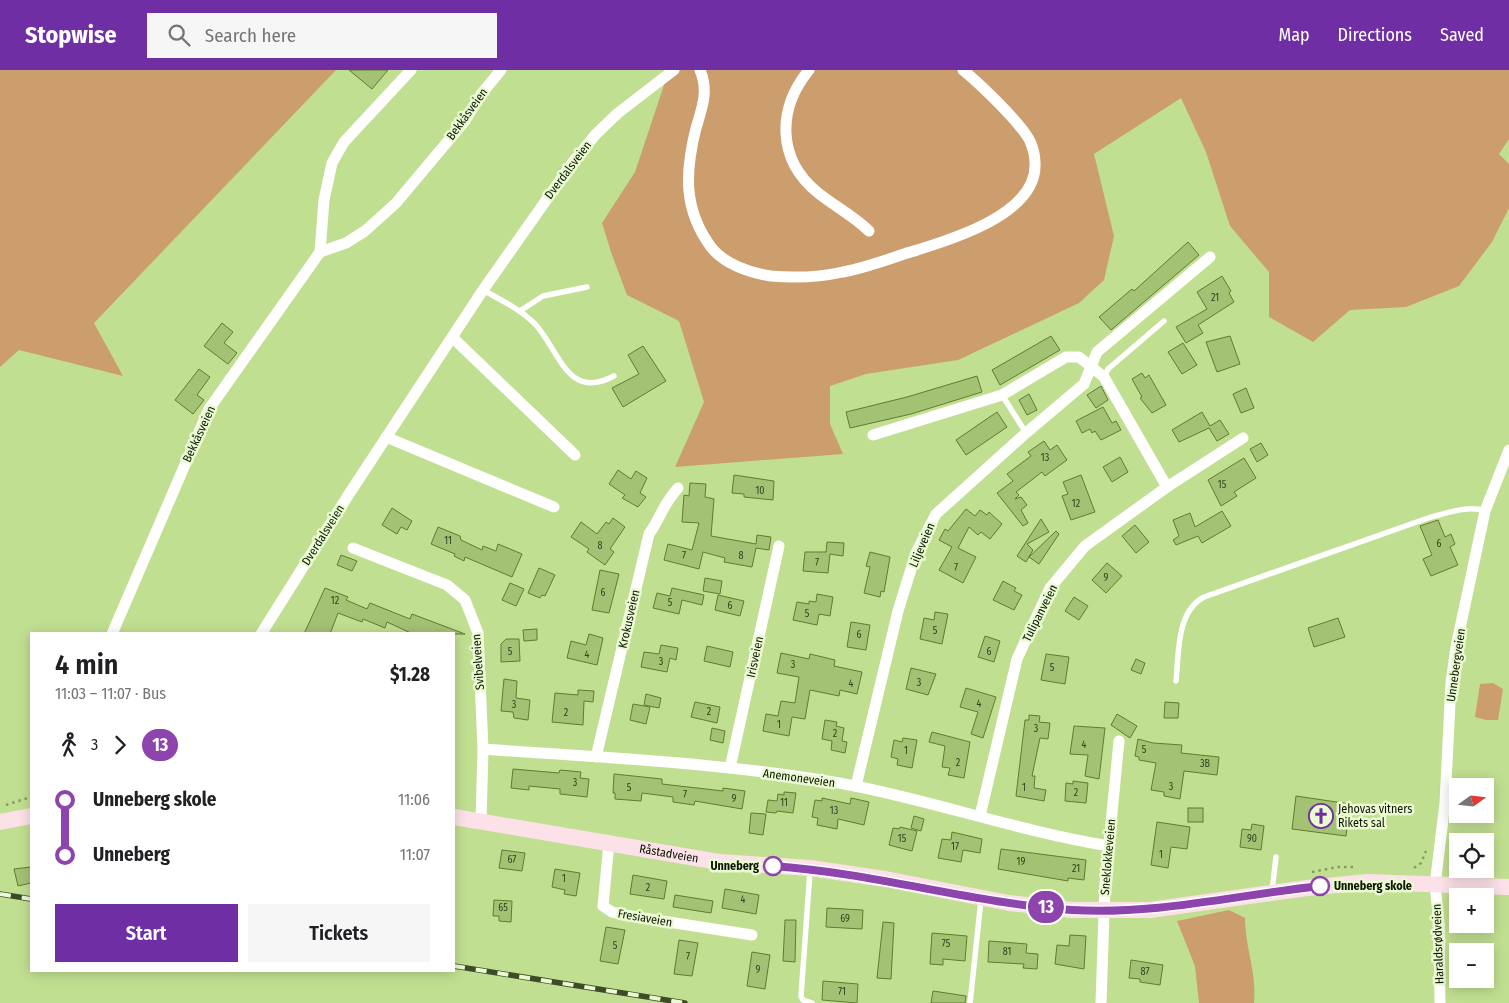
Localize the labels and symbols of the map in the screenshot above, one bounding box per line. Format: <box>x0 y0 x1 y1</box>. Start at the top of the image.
street label: Bekkåsveien <box>443 85 491 143</box>
street label: Dverdalsveien <box>542 138 594 202</box>
house number: 21 <box>1211 292 1219 304</box>
street label: Bekkåsveien <box>180 404 218 464</box>
house number: 13 <box>1041 452 1050 464</box>
house number: 15 <box>1218 479 1227 491</box>
house number: 10 <box>755 485 765 497</box>
house number: 12 <box>1072 498 1081 510</box>
street label: Dverdalsveien <box>299 502 347 568</box>
street label: Liljeveien <box>906 521 938 569</box>
house number: 11 <box>444 535 452 547</box>
house number: 6 <box>1437 538 1442 550</box>
house number: 8 <box>598 540 603 552</box>
house number: 7 <box>682 550 686 562</box>
house number: 8 <box>739 550 744 562</box>
house number: 7 <box>815 557 819 569</box>
house number: 7 <box>954 562 958 574</box>
house number: 9 <box>1104 572 1109 584</box>
street label: Tulipanveien <box>1020 582 1060 644</box>
house number: 6 <box>601 587 606 599</box>
street label: Krokusveien <box>615 588 643 650</box>
house number: 12 <box>331 595 340 607</box>
house number: 5 <box>668 597 673 609</box>
house number: 6 <box>728 600 733 612</box>
house number: 5 <box>805 608 810 620</box>
house number: 5 <box>933 625 938 637</box>
street label: Unnebergveien <box>1444 627 1468 703</box>
house number: 6 <box>857 629 862 641</box>
street label: Svibelveien <box>469 634 487 690</box>
street label: Irisveien <box>744 635 766 679</box>
house number: 5 <box>508 646 513 658</box>
house number: 6 <box>987 646 992 658</box>
house number: 4 <box>585 649 590 661</box>
house number: 3 <box>659 656 664 668</box>
house number: 3 <box>791 659 796 671</box>
house number: 5 <box>1050 662 1055 674</box>
house number: 3 <box>917 677 922 689</box>
house number: 4 <box>849 678 854 690</box>
house number: 4 <box>977 698 982 710</box>
house number: 3 <box>512 699 517 711</box>
house number: 2 <box>707 706 712 718</box>
house number: 2 <box>564 707 569 719</box>
house number: 1 <box>777 719 781 731</box>
house number: 3 <box>1034 723 1039 735</box>
house number: 2 <box>833 728 838 740</box>
house number: 4 <box>1082 739 1087 751</box>
house number: 5 <box>1142 744 1147 756</box>
house number: 1 <box>904 745 908 757</box>
house number: 2 <box>956 757 961 769</box>
house number: 3B <box>1200 758 1211 770</box>
street label: Anemoneveien <box>762 766 836 790</box>
house number: 3 <box>573 777 578 789</box>
north arrow <box>1449 778 1494 822</box>
house number: 3 <box>1169 781 1174 793</box>
house number: 5 <box>627 782 632 794</box>
house number: 1 <box>1022 782 1026 794</box>
house number: 2 <box>1074 787 1079 799</box>
house number: 7 <box>683 789 687 801</box>
house number: 9 <box>732 793 737 805</box>
house number: 11 <box>780 797 788 809</box>
place label: Jehovas vitners Rikets sal <box>1338 802 1412 830</box>
church icon: Jehovas vitners Rikets sal <box>1308 803 1334 829</box>
house number: 13 <box>830 805 839 817</box>
street label: Sneklokkeveien <box>1098 818 1118 896</box>
house number: 15 <box>898 833 907 845</box>
house number: 90 <box>1247 833 1257 845</box>
house number: 17 <box>951 841 959 853</box>
street label: Råstadveien <box>638 842 700 865</box>
house number: 1 <box>1159 849 1163 861</box>
house number: 67 <box>508 854 516 866</box>
marker: Unneberg <box>763 856 783 876</box>
house number: 19 <box>1017 856 1026 868</box>
place label: Unneberg <box>710 859 759 873</box>
house number: 21 <box>1072 863 1080 875</box>
house number: 1 <box>562 873 566 885</box>
marker: Unneberg skole <box>1310 876 1330 896</box>
place label: Unneberg skole <box>1334 879 1412 893</box>
house number: 2 <box>646 882 651 894</box>
line badge: 13 <box>1024 891 1068 923</box>
house number: 4 <box>741 894 746 906</box>
house number: 65 <box>498 902 508 914</box>
street label: Haraldsrødveien <box>1430 904 1446 984</box>
street label: Fresiaveien <box>617 906 673 930</box>
house number: 69 <box>840 913 850 925</box>
house number: 75 <box>942 938 951 950</box>
house number: 5 <box>613 940 618 952</box>
house number: 81 <box>1003 946 1011 958</box>
house number: 7 <box>686 951 690 963</box>
house number: 9 <box>756 964 761 976</box>
house number: 87 <box>1141 966 1149 978</box>
house number: 71 <box>838 986 846 998</box>

